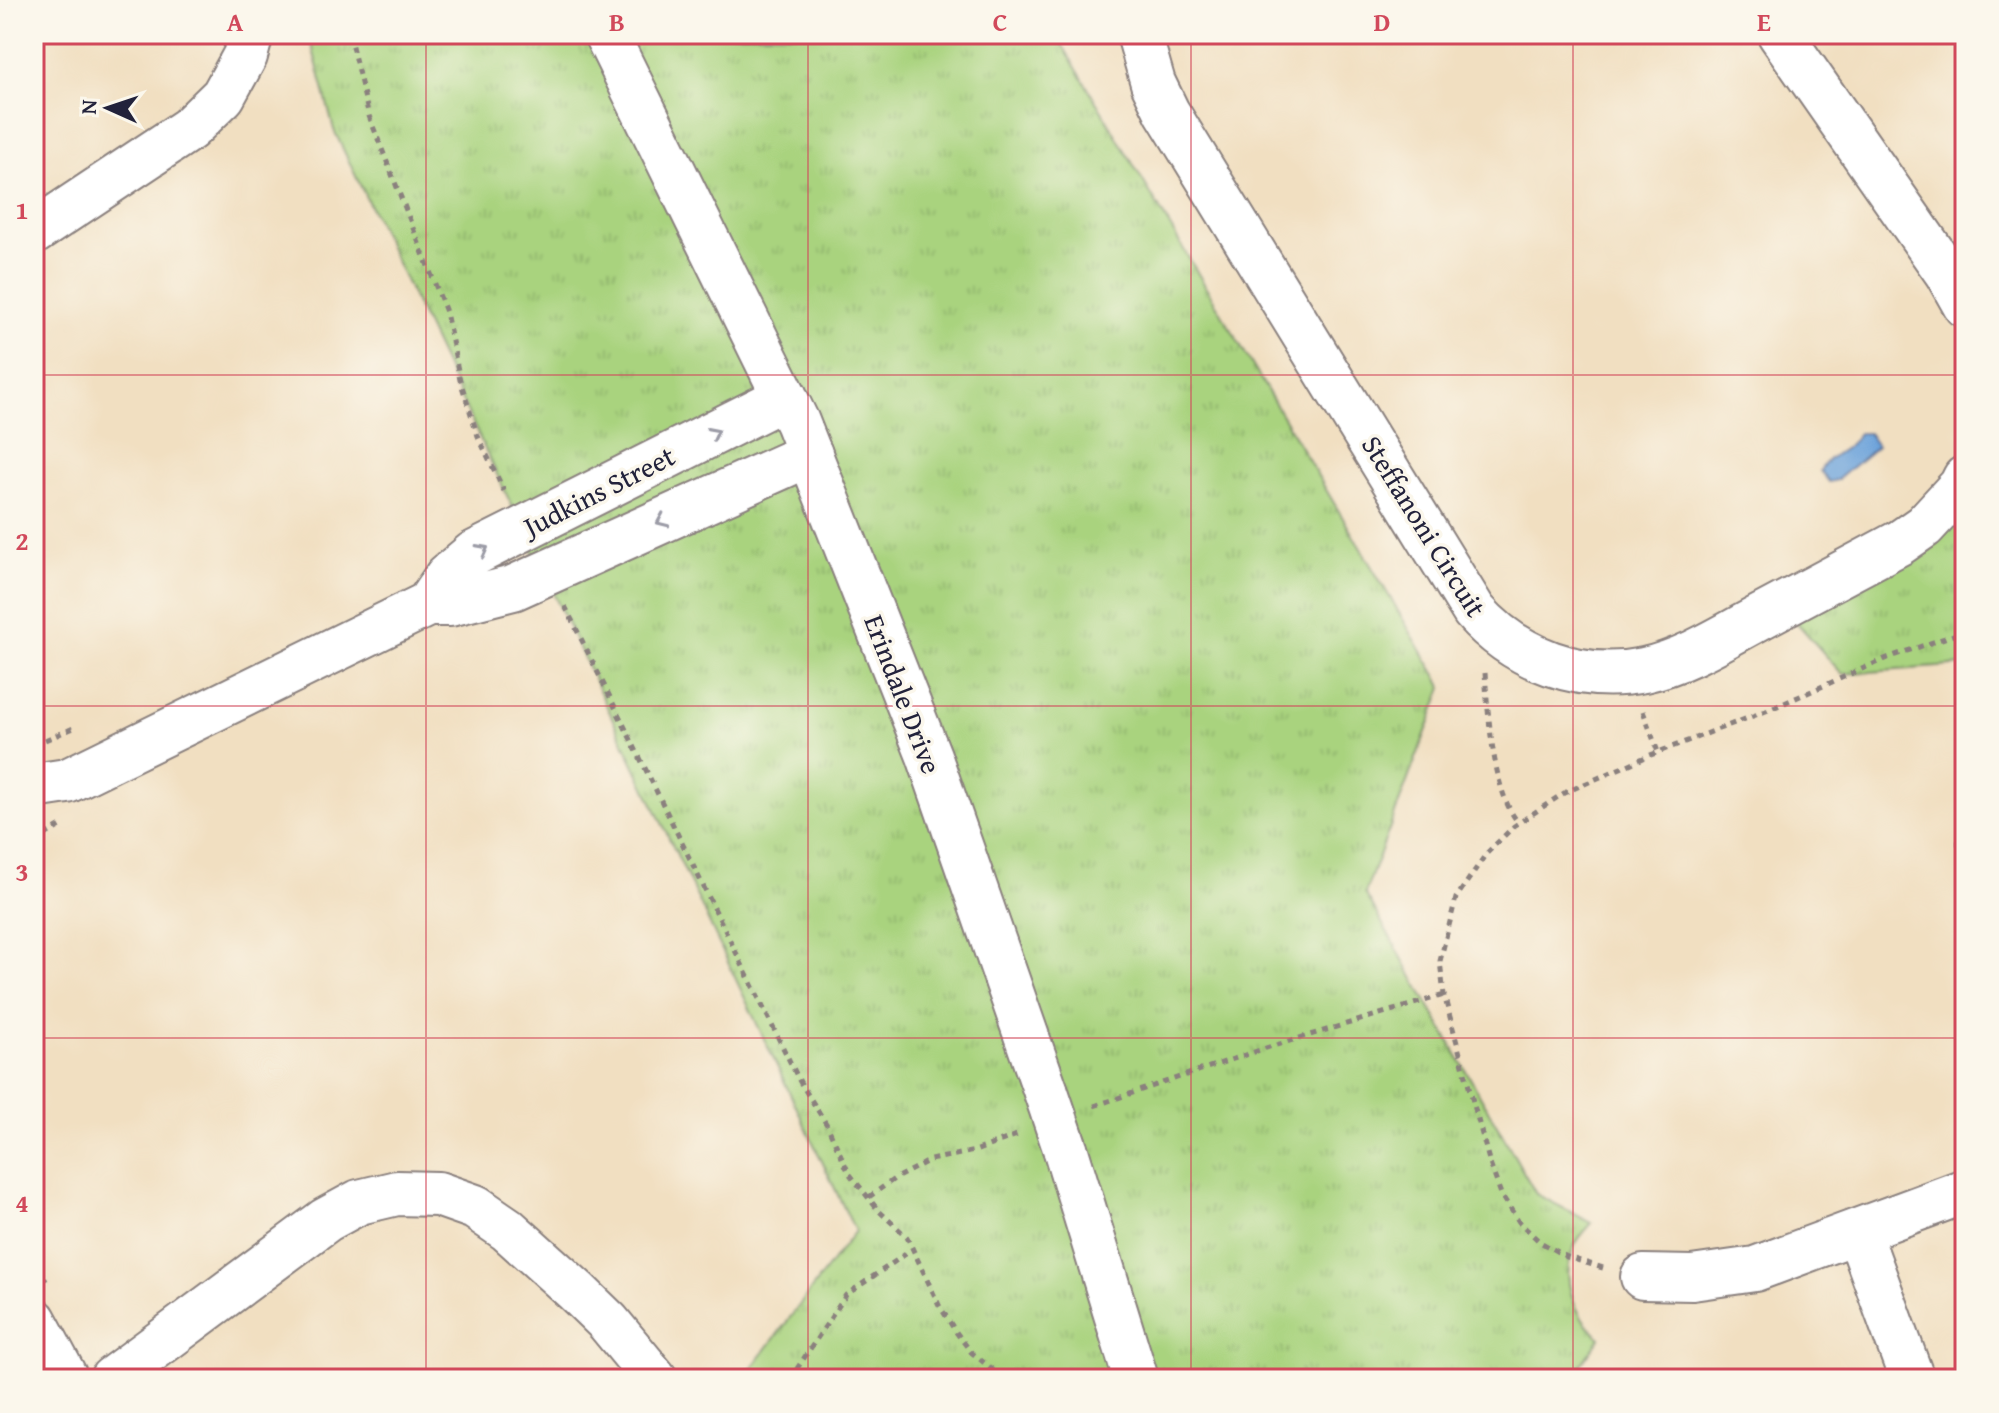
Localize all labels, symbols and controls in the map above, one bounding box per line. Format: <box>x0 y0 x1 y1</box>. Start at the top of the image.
text: A <box>227 2 244 41</box>
text: B <box>609 2 625 41</box>
text: C <box>993 2 1007 41</box>
text: D <box>1374 2 1390 41</box>
text: E <box>1757 2 1771 41</box>
north arrow <box>68 68 148 148</box>
text: N <box>72 98 104 115</box>
text: 1 <box>15 190 29 229</box>
one-way arrow <box>706 427 721 442</box>
street label: Steffanoni Circuit <box>1352 427 1497 625</box>
street label: Judkins Street <box>513 435 682 548</box>
one-way arrow <box>656 511 670 527</box>
text: 2 <box>15 521 29 560</box>
one-way arrow <box>474 545 489 560</box>
street label: Erindale Drive <box>854 608 953 779</box>
text: 3 <box>15 852 29 891</box>
text: 4 <box>15 1183 29 1222</box>

